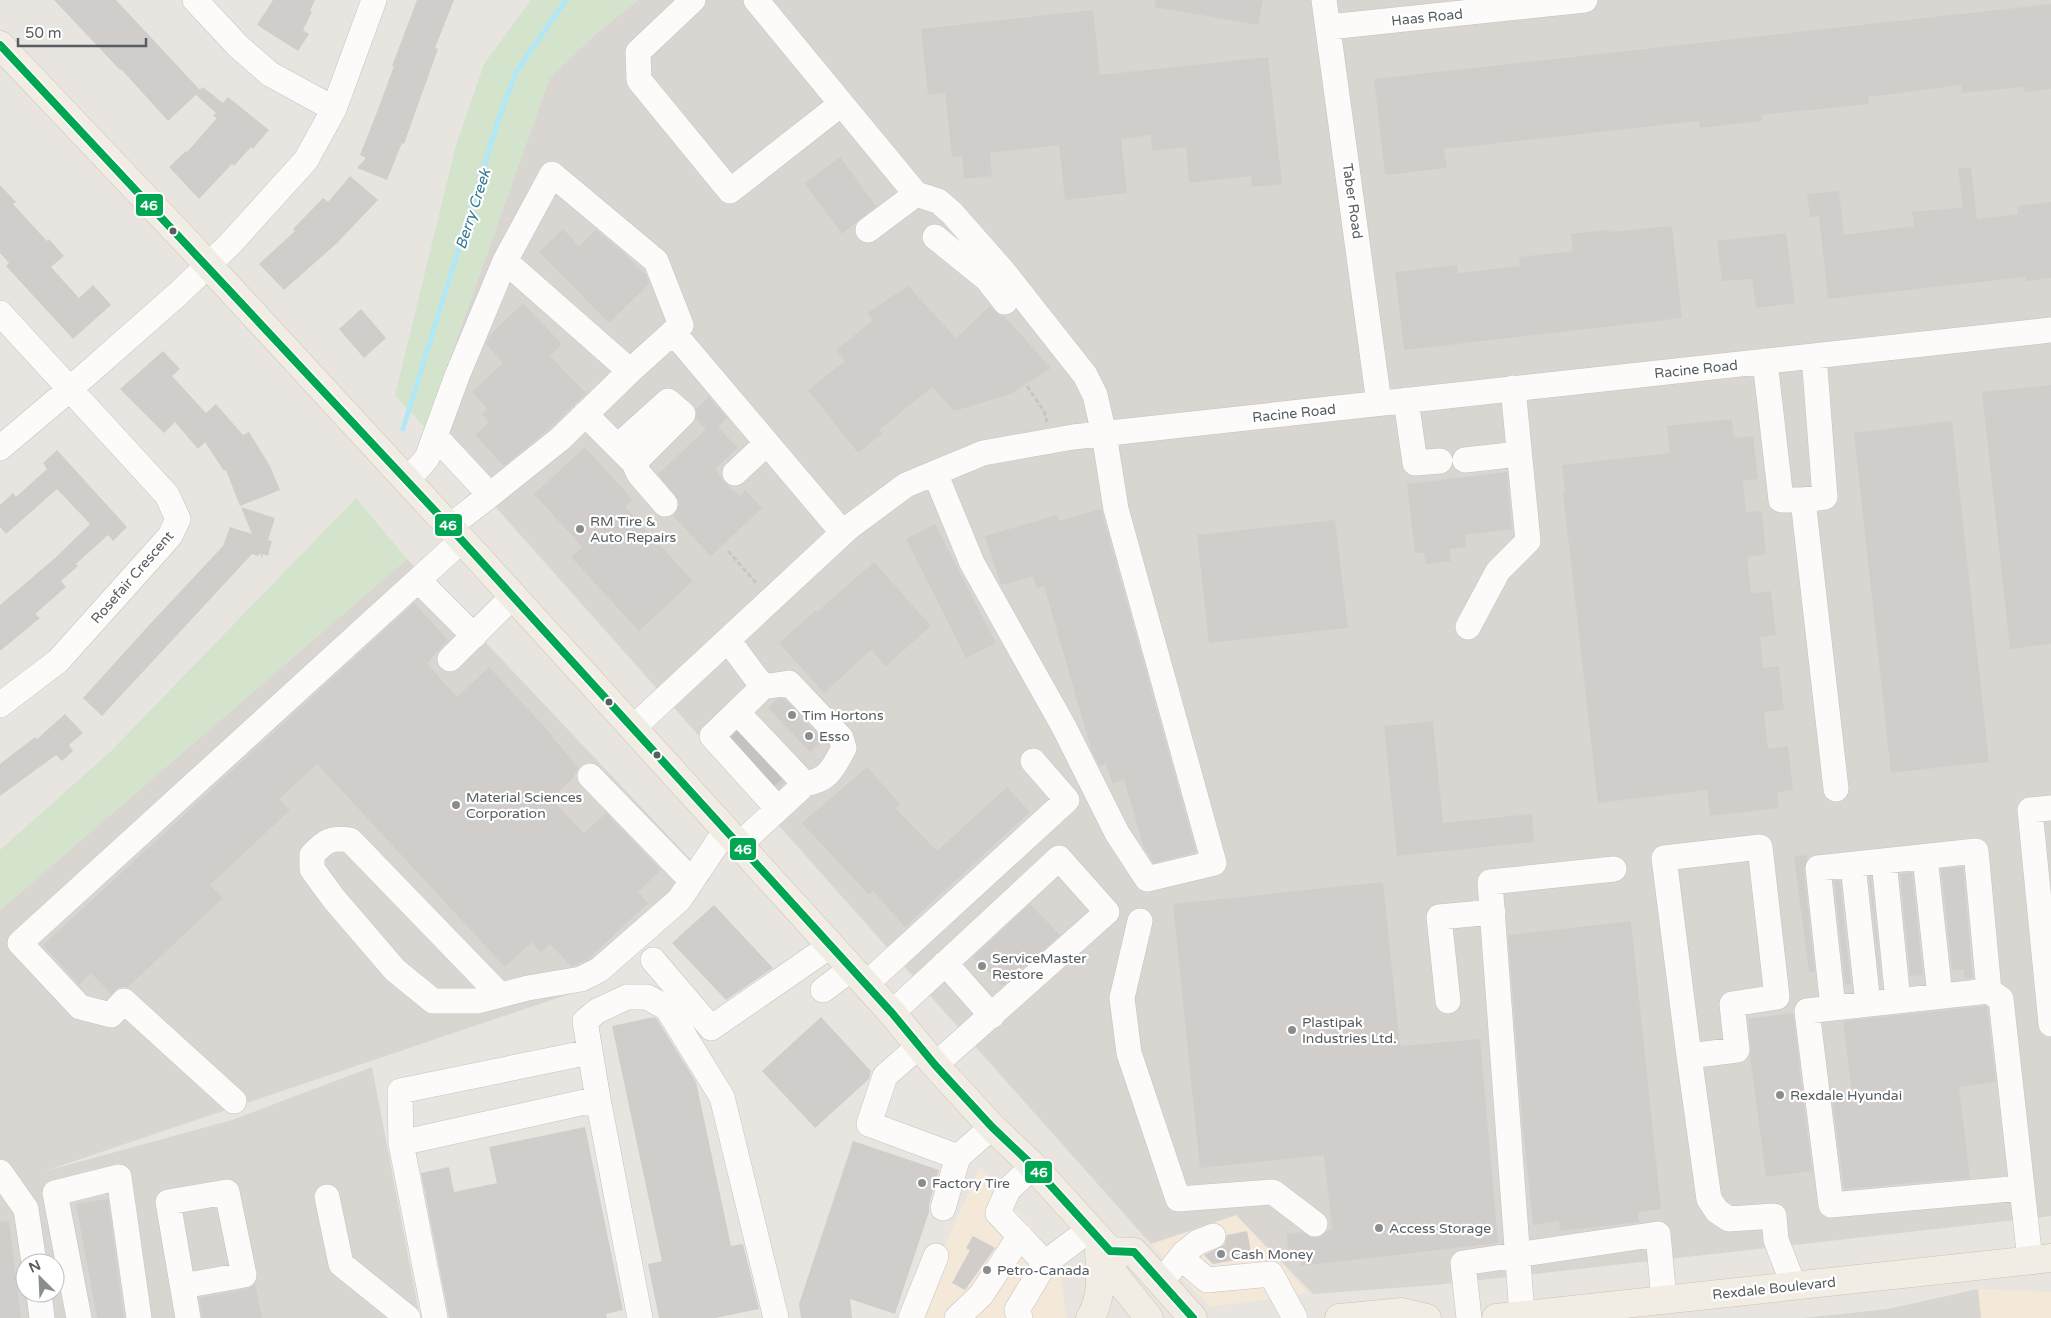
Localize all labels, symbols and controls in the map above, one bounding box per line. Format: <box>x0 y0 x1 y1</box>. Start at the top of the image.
street label: Haas Road <box>1390 5 1464 30</box>
scale bar <box>18 15 145 47</box>
text: 50 m <box>25 24 62 42</box>
street label: Taber Road <box>1339 162 1366 240</box>
water label: Berry Creek <box>452 165 495 251</box>
line badge: 46 <box>135 193 164 217</box>
text: 46 <box>140 197 158 214</box>
unlabelled marker <box>168 226 178 236</box>
street label: Racine Road <box>1653 357 1739 382</box>
street label: Racine Road <box>1251 401 1337 426</box>
line badge: 46 <box>434 513 463 537</box>
place label: RM Tire & Auto Repairs <box>590 513 677 546</box>
text: 46 <box>439 517 457 534</box>
marker: RM Tire & Auto Repairs <box>574 523 586 535</box>
street label: Rosefair Crescent <box>88 527 178 627</box>
unlabelled marker <box>604 697 614 707</box>
place label: Tim Hortons <box>802 707 884 724</box>
marker: Tim Hortons <box>786 709 798 721</box>
place label: Esso <box>819 728 850 745</box>
marker: Esso <box>803 730 815 742</box>
unlabelled marker <box>652 750 662 760</box>
place label: Material Sciences Corporation <box>466 789 583 822</box>
marker: Material Sciences Corporation <box>450 799 462 811</box>
line badge: 46 <box>729 837 757 861</box>
text: 46 <box>734 841 752 858</box>
place label: ServiceMaster Restore <box>992 950 1087 983</box>
marker: ServiceMaster Restore <box>976 960 988 972</box>
place label: Plastipak Industries Ltd. <box>1302 1014 1397 1047</box>
marker: Plastipak Industries Ltd. <box>1286 1024 1298 1036</box>
place label: Rexdale Hyundai <box>1790 1087 1902 1104</box>
marker: Rexdale Hyundai <box>1774 1089 1786 1101</box>
line badge: 46 <box>1024 1160 1053 1184</box>
text: 46 <box>1030 1164 1048 1181</box>
place label: Factory Tire <box>932 1175 1010 1192</box>
marker: Factory Tire <box>916 1177 928 1189</box>
place label: Access Storage <box>1389 1220 1491 1237</box>
marker: Access Storage <box>1373 1222 1385 1234</box>
place label: Cash Money <box>1231 1246 1314 1263</box>
marker: Cash Money <box>1215 1248 1227 1260</box>
north arrow <box>15 1253 65 1303</box>
text: N <box>26 1257 44 1277</box>
place label: Petro-Canada <box>997 1262 1090 1279</box>
marker: Petro-Canada <box>981 1264 993 1276</box>
street label: Rexdale Boulevard <box>1711 1274 1837 1303</box>

